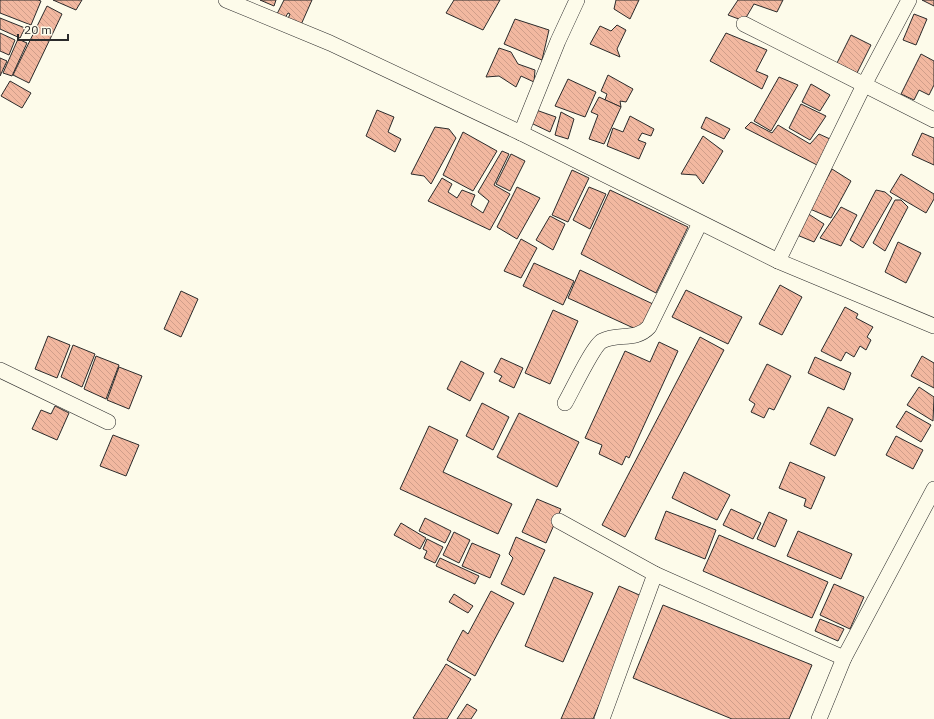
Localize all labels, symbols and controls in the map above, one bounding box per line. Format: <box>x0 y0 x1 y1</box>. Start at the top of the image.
scale bar <box>18 16 68 42</box>
text: 20 m <box>24 22 52 37</box>

